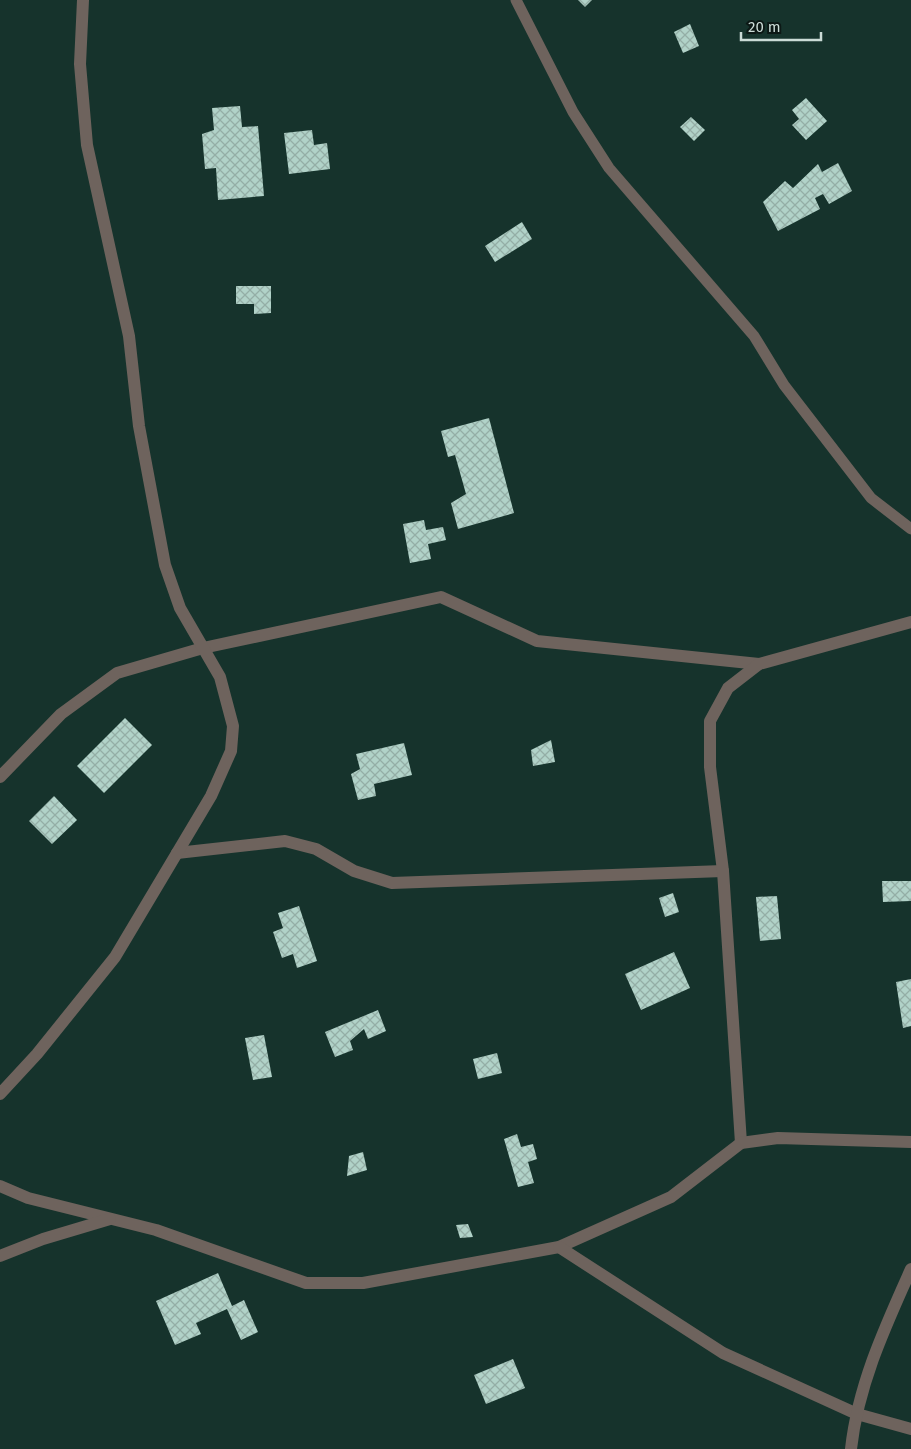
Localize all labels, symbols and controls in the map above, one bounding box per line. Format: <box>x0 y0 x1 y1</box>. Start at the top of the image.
scale bar <box>741 10 821 42</box>
text: 20 m <box>748 18 781 36</box>

